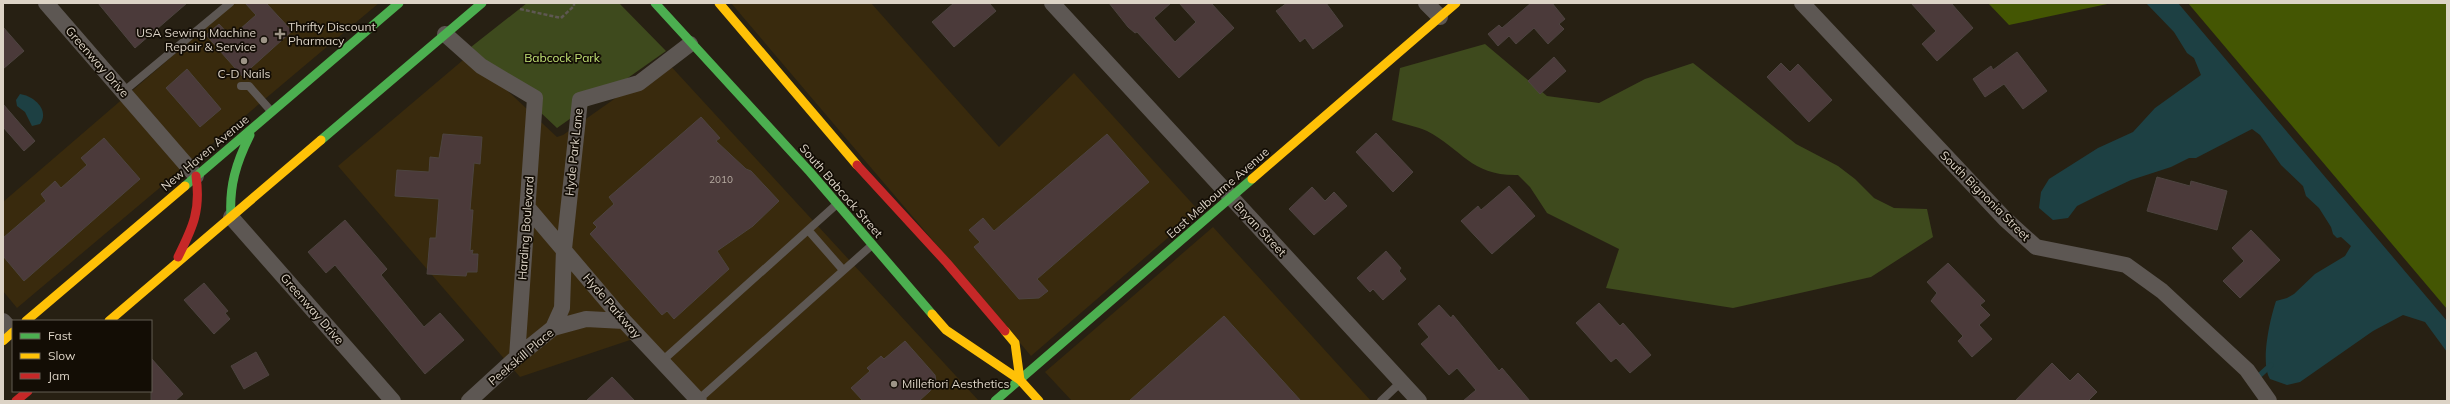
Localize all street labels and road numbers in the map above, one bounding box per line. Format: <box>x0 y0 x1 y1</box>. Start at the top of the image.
street label: Greenway Drive <box>63 23 132 100</box>
street label: Hyde Park Lane <box>561 107 586 197</box>
street label: New Haven Avenue <box>158 111 252 194</box>
street label: South Babcock Street <box>797 141 886 241</box>
street label: East Melbourne Avenue <box>1163 144 1272 241</box>
street label: South Bignonia Street <box>1937 148 2033 244</box>
street label: Harding Boulevard <box>514 175 537 281</box>
street label: Bryan Street <box>1231 198 1290 259</box>
street label: Greenway Drive <box>278 270 347 347</box>
street label: Hyde Parkway <box>580 270 645 342</box>
street label: Peekskill Place <box>485 325 556 388</box>

